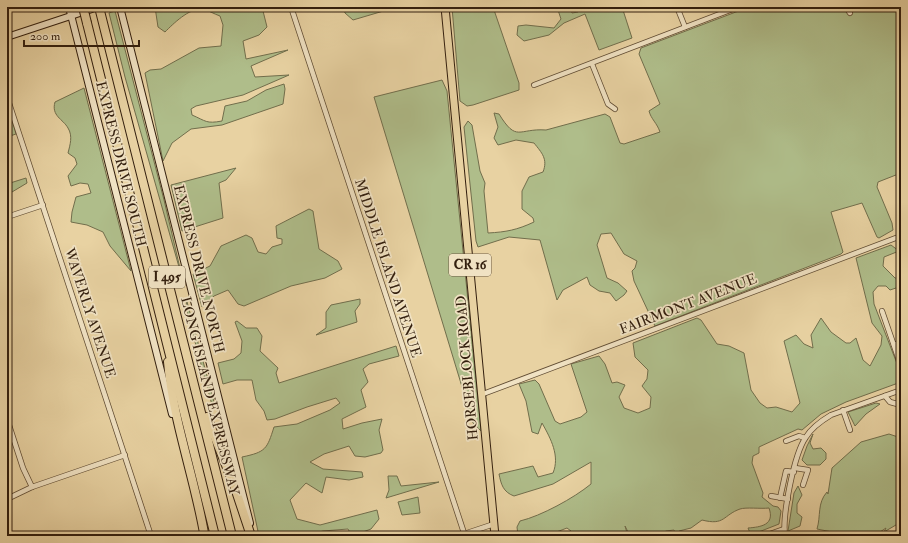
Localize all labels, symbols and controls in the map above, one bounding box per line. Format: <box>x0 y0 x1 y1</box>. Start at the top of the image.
scale bar <box>24 22 139 48</box>
text: 200 m <box>30 29 61 44</box>
street label: EXPRESS DRIVE SOUTH <box>92 79 150 249</box>
street label: MIDDLE ISLAND AVENUE <box>351 176 425 360</box>
street label: EXPRESS DRIVE NORTH <box>170 183 228 355</box>
street label: WAVERLY AVENUE <box>61 245 119 380</box>
road number: CR 16 <box>449 254 491 276</box>
road number: I 495 <box>149 266 185 288</box>
street label: FAIRMONT AVENUE <box>617 270 759 338</box>
street label: LONG ISLAND EXPRESSWAY <box>177 295 243 498</box>
street label: HORSEBLOCK ROAD <box>452 295 482 441</box>

